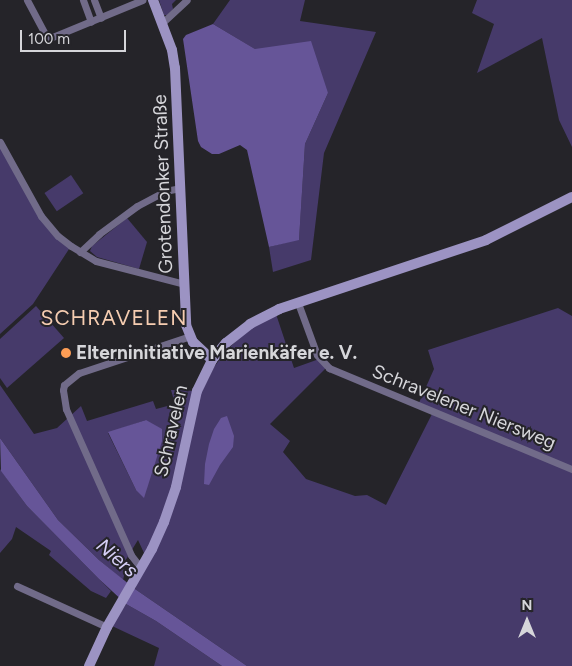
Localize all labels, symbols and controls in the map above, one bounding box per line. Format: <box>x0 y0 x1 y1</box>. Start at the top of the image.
scale bar <box>22 20 129 52</box>
text: 100 m <box>28 30 70 48</box>
street label: Grotendonker Straße <box>148 94 178 274</box>
district label: SCHRAVELEN <box>39 305 189 331</box>
place label: Elterninitiative Marienkäfer e. V. <box>76 342 357 364</box>
marker: Elterninitiative Marienkäfer e. V. <box>60 347 72 359</box>
street label: Schravelener Niersweg <box>369 360 559 454</box>
street label: Schravelen <box>149 383 193 479</box>
water label: Niers <box>91 533 143 583</box>
north arrow <box>502 596 552 646</box>
text: N <box>522 597 532 614</box>

